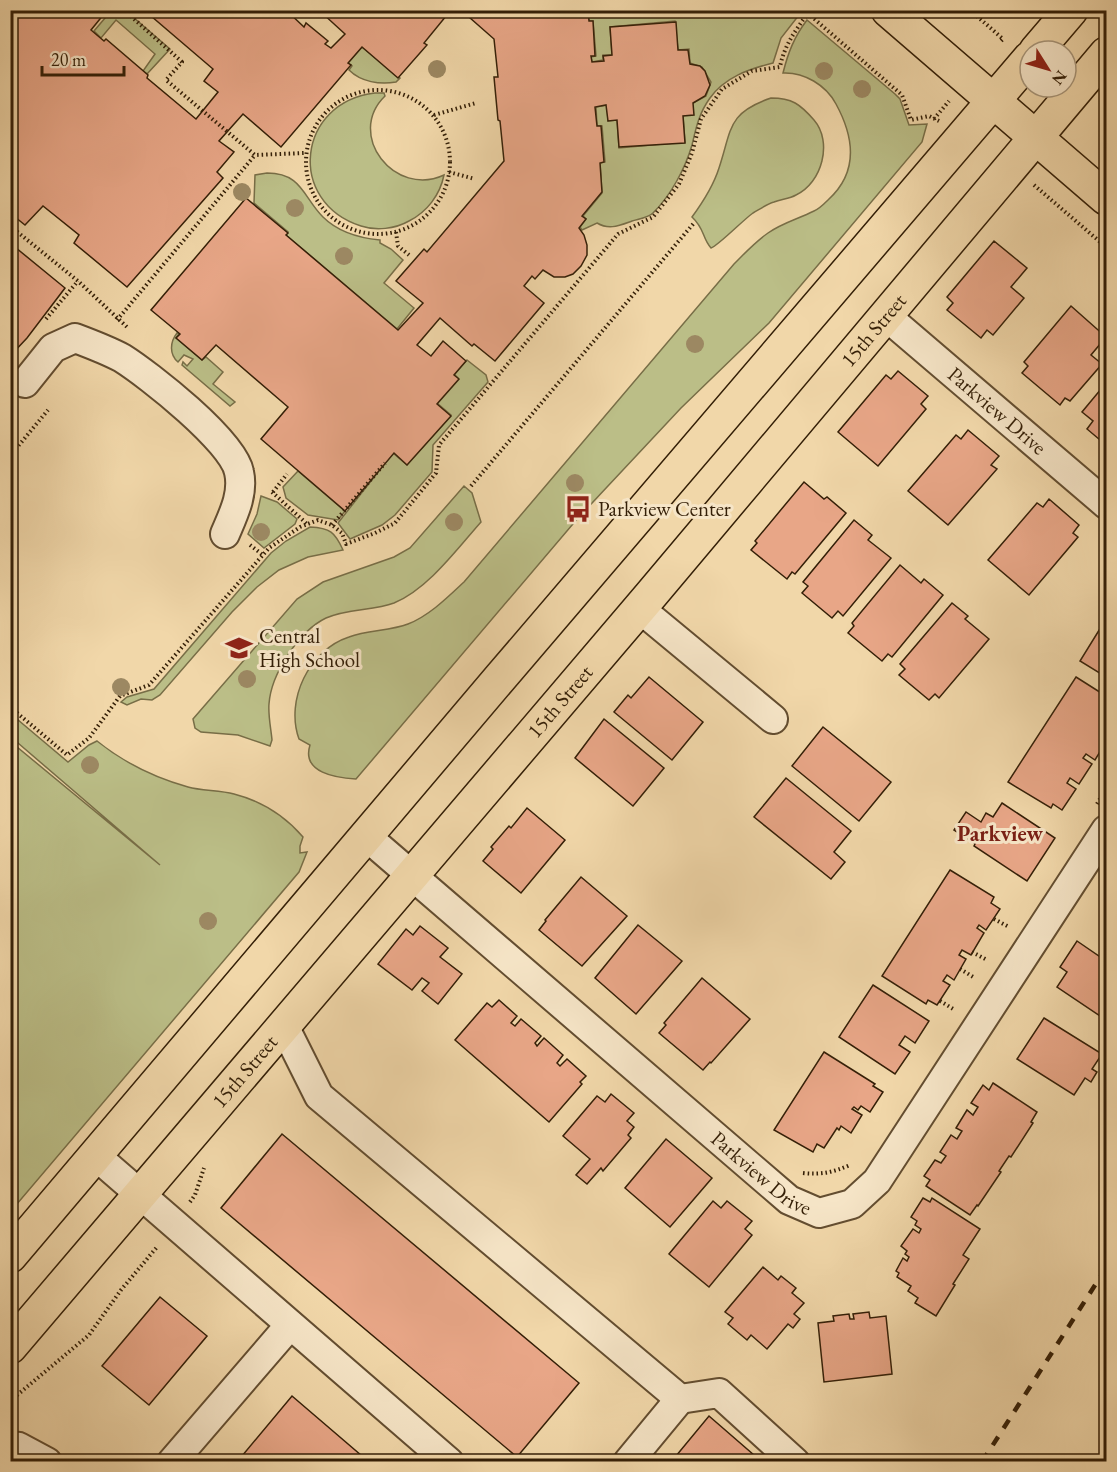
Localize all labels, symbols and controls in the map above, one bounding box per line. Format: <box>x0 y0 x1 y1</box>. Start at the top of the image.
scale bar <box>42 39 124 77</box>
north arrow <box>1018 39 1078 99</box>
text: 20 m <box>51 48 86 71</box>
text: N <box>1047 66 1072 89</box>
street label: 15th Street <box>835 287 912 372</box>
street label: Parkview Drive <box>942 361 1052 460</box>
bus stop icon: Parkview Center <box>563 494 593 524</box>
place label: Parkview Center <box>598 495 731 522</box>
place label: Central High School <box>259 622 360 673</box>
school or university icon: Central High School <box>224 633 254 663</box>
street label: 15th Street <box>521 659 599 744</box>
district label: Parkview <box>957 819 1044 848</box>
street label: 15th Street <box>206 1029 283 1113</box>
street label: Parkview Drive <box>705 1125 816 1221</box>

